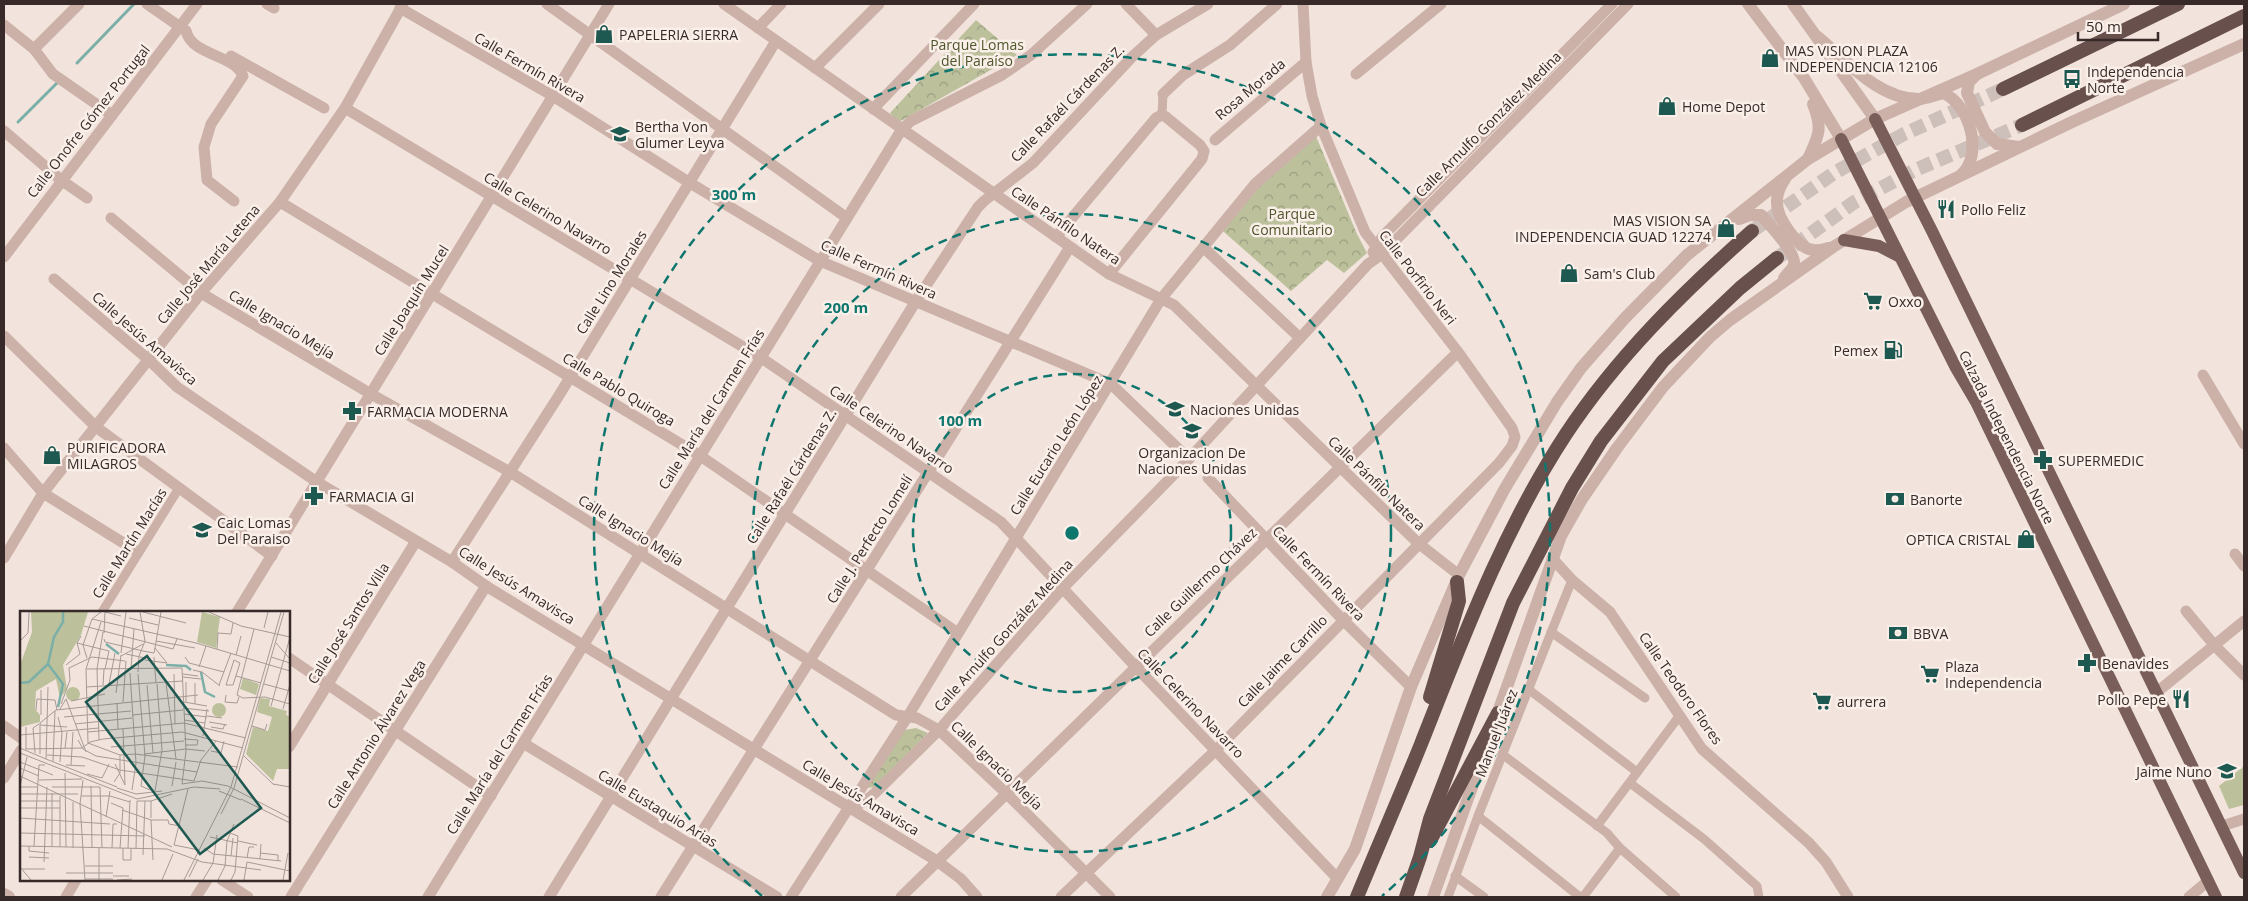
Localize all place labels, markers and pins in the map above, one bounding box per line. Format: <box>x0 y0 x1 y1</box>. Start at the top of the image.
shop icon: PAPELERIA SIERRA <box>593 23 615 45</box>
place label: PAPELERIA SIERRA <box>619 25 738 44</box>
place label: MAS VISION PLAZA INDEPENDENCIA 12106 <box>1785 41 1938 76</box>
shop icon: MAS VISION PLAZA INDEPENDENCIA 12106 <box>1759 47 1781 69</box>
place label: Independencia Norte <box>2087 62 2184 97</box>
bus stop icon: Independencia Norte <box>2061 68 2083 90</box>
shop icon: Home Depot <box>1656 95 1678 117</box>
place label: Home Depot <box>1682 97 1765 116</box>
place label: Bertha Von Glumer Leyva <box>635 117 724 152</box>
school or university icon: Bertha Von Glumer Leyva <box>609 123 631 145</box>
restaurant icon: Pollo Feliz <box>1935 198 1957 220</box>
place label: Pollo Feliz <box>1961 200 2026 219</box>
place label: MAS VISION SA INDEPENDENCIA GUAD 12274 <box>1515 211 1711 246</box>
shop icon: MAS VISION SA INDEPENDENCIA GUAD 12274 <box>1715 217 1737 239</box>
shop icon: Sam's Club <box>1558 262 1580 284</box>
place label: Sam's Club <box>1584 264 1655 283</box>
supermarket icon: Oxxo <box>1862 290 1884 312</box>
place label: Oxxo <box>1888 292 1922 311</box>
fuel station icon: Pemex <box>1882 339 1904 361</box>
place label: Pemex <box>1834 341 1879 360</box>
school or university icon: Naciones Unidas <box>1164 398 1186 420</box>
pharmacy icon: FARMACIA MODERNA <box>341 400 363 422</box>
place label: Naciones Unidas <box>1190 400 1299 419</box>
place label: FARMACIA MODERNA <box>367 402 508 421</box>
school or university icon: Organizacion De Naciones Unidas <box>1181 420 1203 442</box>
place label: PURIFICADORA MILAGROS <box>67 438 166 473</box>
place label: Organizacion De Naciones Unidas <box>1137 443 1247 478</box>
shop icon: PURIFICADORA MILAGROS <box>41 444 63 466</box>
pharmacy icon: SUPERMEDIC <box>2032 449 2054 471</box>
place label: SUPERMEDIC <box>2058 451 2144 470</box>
pharmacy icon: FARMACIA GI <box>303 485 325 507</box>
place label: FARMACIA GI <box>329 487 414 506</box>
bank icon: Banorte <box>1884 488 1906 510</box>
place label: Banorte <box>1910 490 1963 509</box>
place label: Caic Lomas Del Paraiso <box>217 513 291 548</box>
school or university icon: Caic Lomas Del Paraiso <box>191 519 213 541</box>
centre of rings <box>1063 524 1081 542</box>
shop icon: OPTICA CRISTAL <box>2015 528 2037 550</box>
place label: OPTICA CRISTAL <box>1906 530 2011 549</box>
bank icon: BBVA <box>1887 622 1909 644</box>
place label: BBVA <box>1913 624 1948 643</box>
pharmacy icon: Benavides <box>2076 652 2098 674</box>
place label: Benavides <box>2102 654 2169 673</box>
place label: Plaza Independencia <box>1945 657 2042 692</box>
supermarket icon: Plaza Independencia <box>1919 663 1941 685</box>
restaurant icon: Pollo Pepe <box>2170 688 2192 710</box>
supermarket icon: aurrera <box>1811 690 1833 712</box>
place label: Pollo Pepe <box>2097 690 2166 709</box>
place label: aurrera <box>1837 692 1886 711</box>
school or university icon: Jaime Nuno <box>2216 760 2238 782</box>
place label: Jaime Nuno <box>2134 762 2212 781</box>

